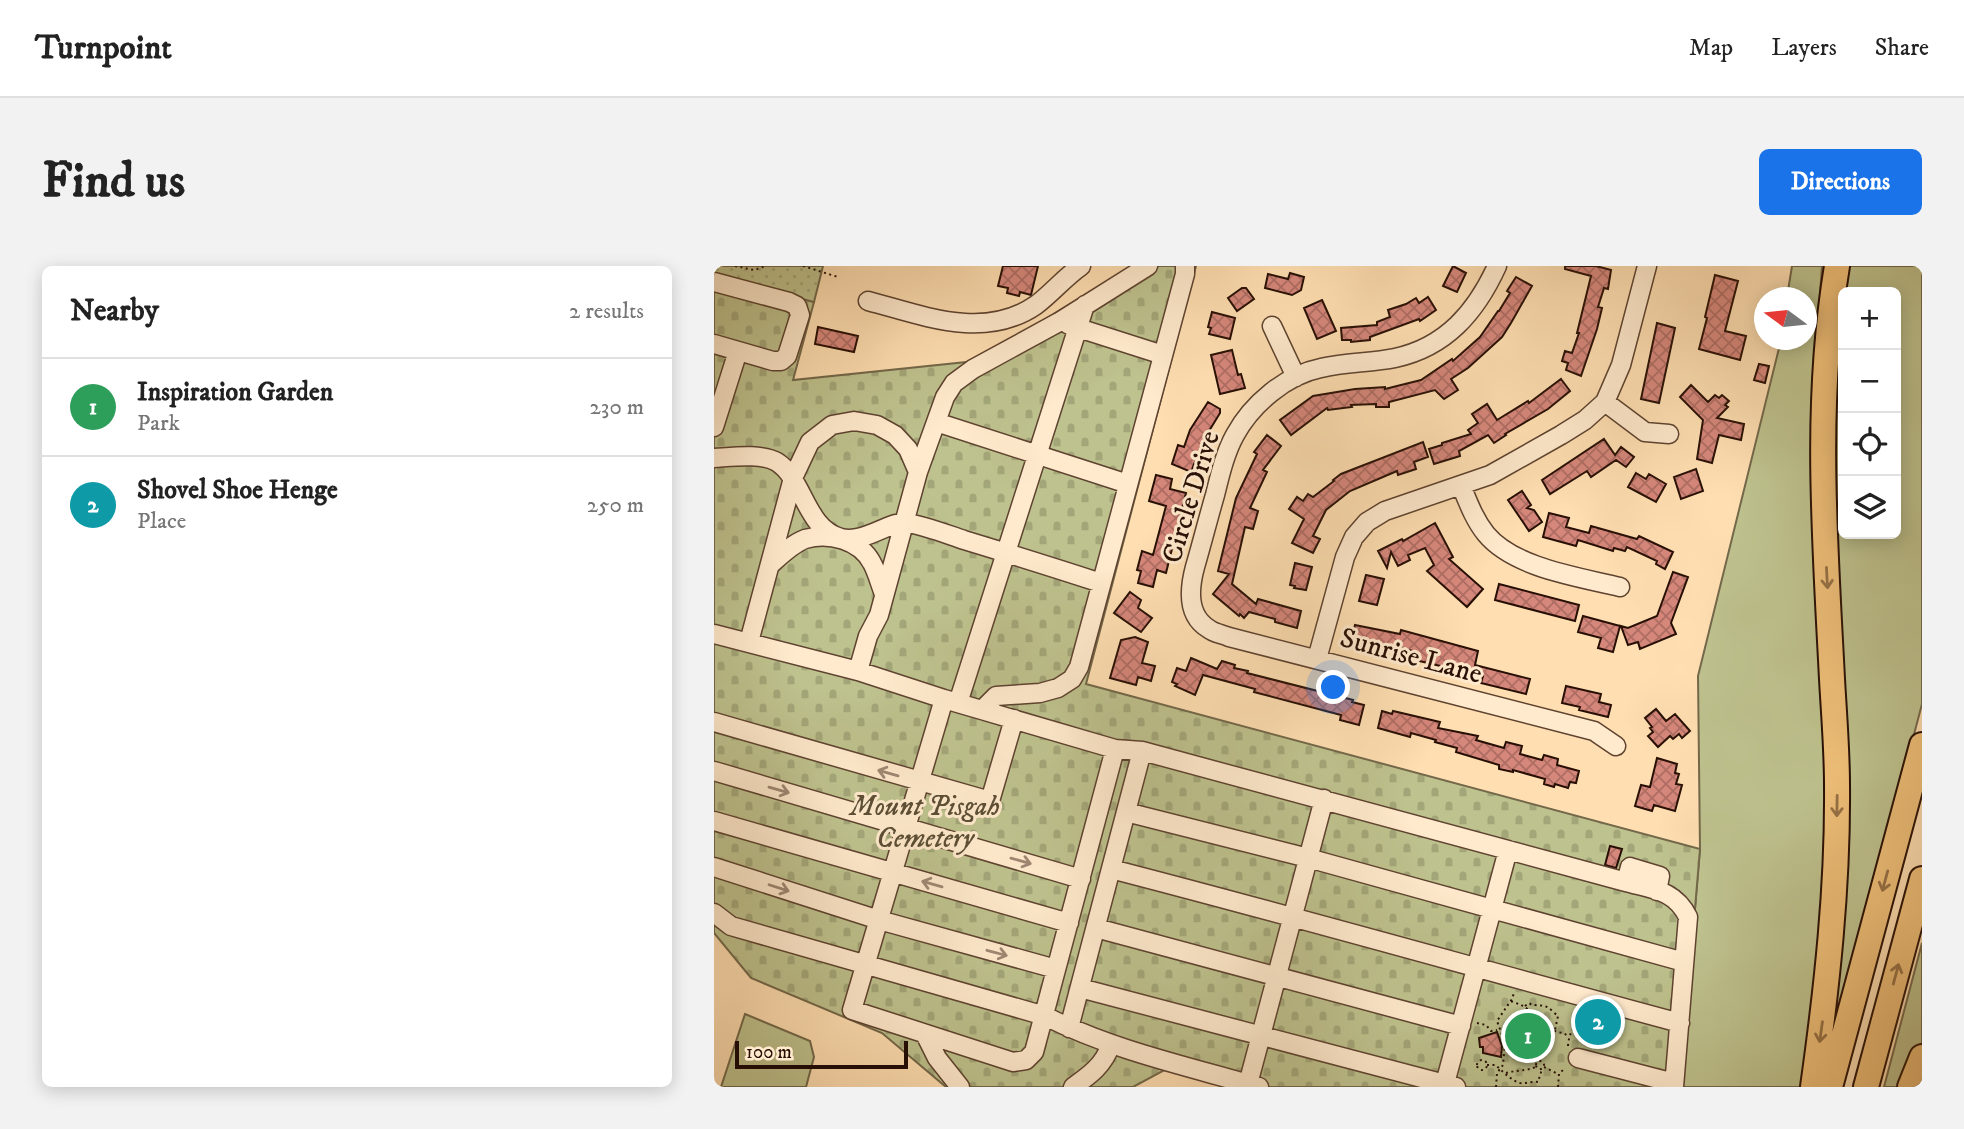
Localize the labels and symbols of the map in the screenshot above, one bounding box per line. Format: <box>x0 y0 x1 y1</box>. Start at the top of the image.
north arrow <box>1754 287 1817 350</box>
street label: Circle Drive <box>1154 427 1228 567</box>
one-way arrow <box>1821 567 1834 589</box>
street label: Sunrise Lane <box>1336 620 1486 692</box>
your location <box>1316 670 1350 704</box>
one-way arrow <box>877 765 899 778</box>
one-way arrow <box>768 785 790 798</box>
park label: Mount Pisgah Cemetery <box>848 789 1000 856</box>
one-way arrow <box>1830 794 1844 817</box>
one-way arrow <box>1010 856 1032 869</box>
one-way arrow <box>1878 870 1891 892</box>
one-way arrow <box>922 877 944 890</box>
one-way arrow <box>768 882 790 895</box>
one-way arrow <box>986 947 1008 960</box>
one-way arrow <box>1891 963 1904 985</box>
pin: 2 <box>1575 996 1621 1048</box>
pin: 1 <box>1505 1010 1551 1062</box>
one-way arrow <box>1814 1021 1827 1043</box>
scale bar <box>735 1038 908 1070</box>

